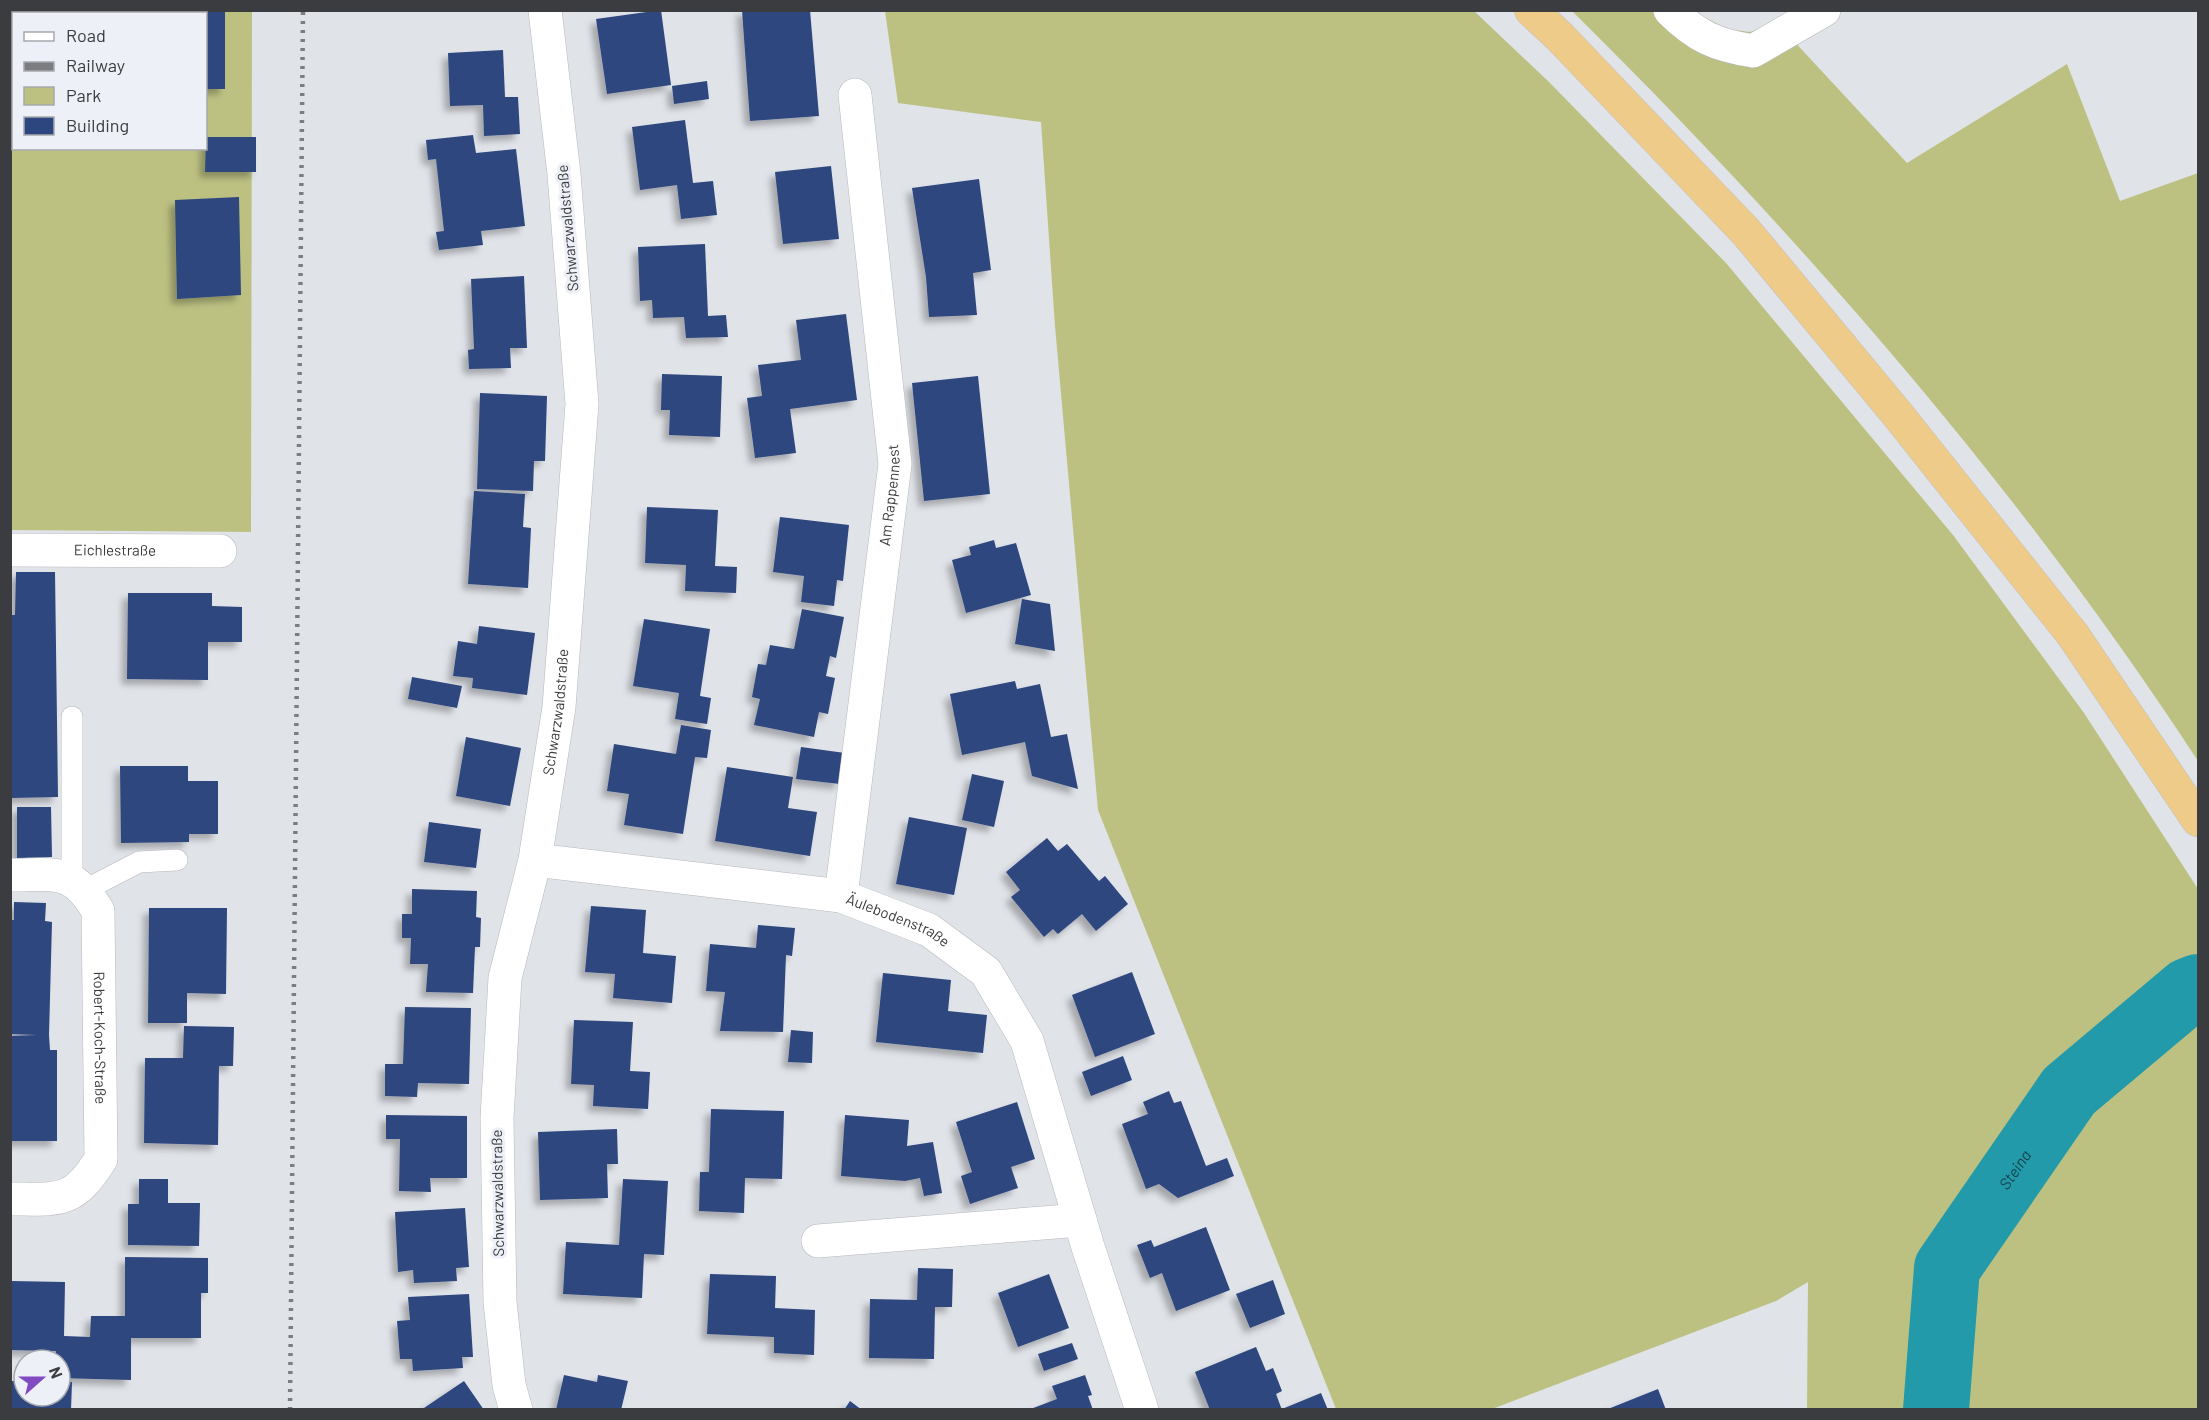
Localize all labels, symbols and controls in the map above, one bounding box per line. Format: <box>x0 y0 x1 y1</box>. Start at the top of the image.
legend <box>12 12 207 150</box>
text: Road <box>66 24 106 46</box>
text: Railway <box>66 54 125 76</box>
text: Park <box>66 84 101 106</box>
text: Building <box>66 114 129 136</box>
street label: Schwarzwaldstraße <box>553 164 582 292</box>
street label: Am Rappennest <box>875 443 903 547</box>
street label: Eichlestraße <box>74 540 156 559</box>
street label: Schwarzwaldstraße <box>538 648 571 776</box>
street label: Äulebodenstraße <box>844 889 954 950</box>
street label: Robert-Koch-Straße <box>91 971 110 1104</box>
street label: Schwarzwaldstraße <box>487 1129 507 1257</box>
water label: Steina <box>1994 1146 2035 1193</box>
north arrow <box>12 1348 72 1408</box>
text: N <box>46 1364 67 1381</box>

